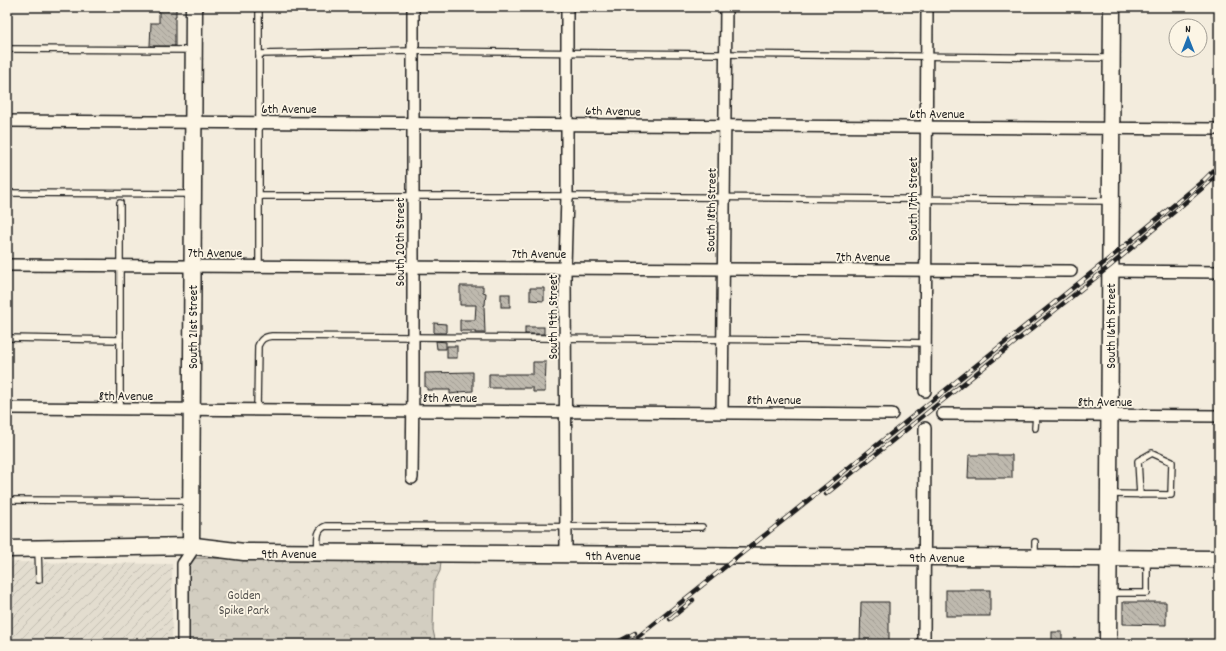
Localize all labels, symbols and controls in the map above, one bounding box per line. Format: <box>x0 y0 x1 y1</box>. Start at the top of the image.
north arrow <box>1168 18 1208 58</box>
text: N <box>1185 22 1191 38</box>
street label: 6th Avenue <box>261 101 317 120</box>
street label: 6th Avenue <box>585 103 641 122</box>
street label: 6th Avenue <box>909 106 965 125</box>
street label: South 17th Street <box>905 157 924 241</box>
street label: South 18th Street <box>702 168 723 252</box>
street label: South 20th Street <box>392 197 411 286</box>
street label: 7th Avenue <box>188 245 242 264</box>
street label: 7th Avenue <box>512 246 566 265</box>
street label: 7th Avenue <box>836 249 890 268</box>
street label: South 19th Street <box>545 274 564 359</box>
street label: South 16th Street <box>1103 283 1122 369</box>
street label: South 21st Street <box>185 285 204 369</box>
street label: 8th Avenue <box>99 388 154 407</box>
street label: 8th Avenue <box>423 390 478 409</box>
street label: 8th Avenue <box>747 392 802 411</box>
street label: 8th Avenue <box>1078 394 1133 413</box>
street label: 9th Avenue <box>261 546 317 565</box>
street label: 9th Avenue <box>585 548 641 567</box>
street label: 9th Avenue <box>909 550 965 569</box>
park label: Golden Spike Park <box>219 587 269 621</box>

